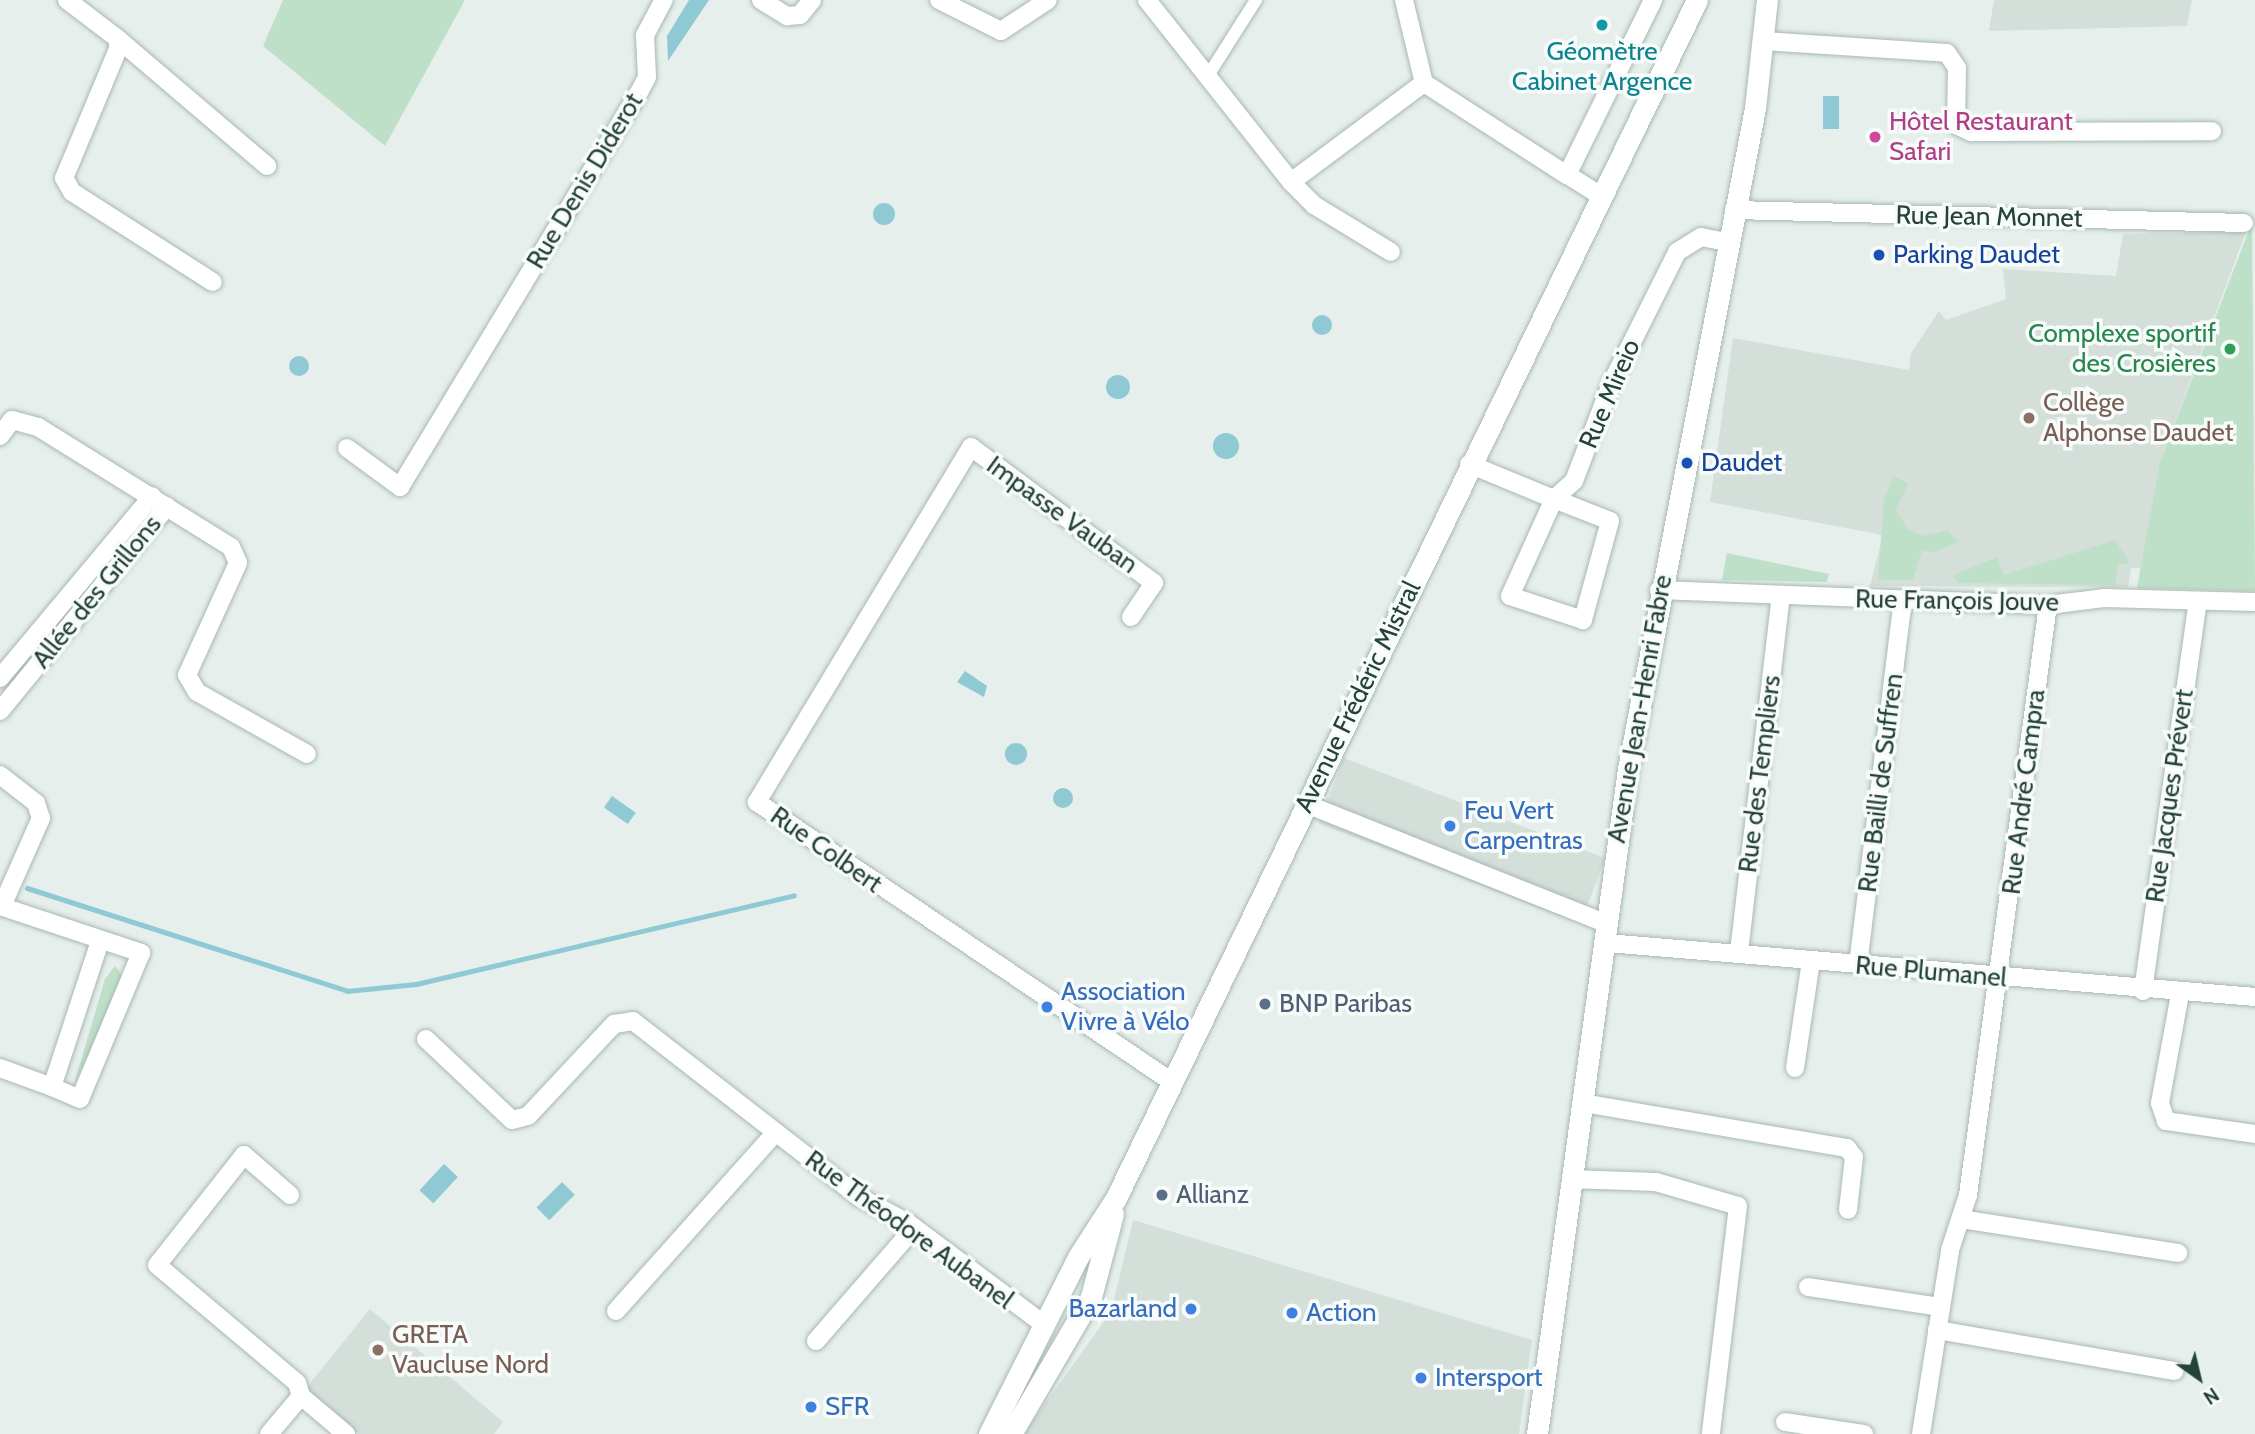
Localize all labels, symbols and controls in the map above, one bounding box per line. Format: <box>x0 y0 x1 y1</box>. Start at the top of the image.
marker: Géomètre Cabinet Argence <box>1594 17 1610 33</box>
place label: Géomètre Cabinet Argence <box>1512 36 1692 98</box>
street label: Rue Denis Diderot <box>520 87 650 275</box>
place label: Hôtel Restaurant Safari <box>1889 106 2073 168</box>
marker: Hôtel Restaurant Safari <box>1867 129 1883 145</box>
street label: Rue Jean Monnet <box>1895 200 2083 234</box>
place label: Parking Daudet <box>1893 239 2060 271</box>
marker: Parking Daudet <box>1871 247 1887 263</box>
place label: Complexe sportif des Crosières <box>2028 318 2216 380</box>
street label: Rue Mireio <box>1573 335 1647 453</box>
marker: Complexe sportif des Crosières <box>2222 341 2238 357</box>
place label: Collège Alphonse Daudet <box>2043 387 2234 448</box>
marker: Collège Alphonse Daudet <box>2021 410 2037 426</box>
place label: Daudet <box>1701 447 1782 479</box>
street label: Impasse Vauban <box>980 450 1144 580</box>
marker: Daudet <box>1679 455 1695 471</box>
street label: Allée des Grillons <box>26 509 168 675</box>
street label: Avenue Jean-Henri Fabre <box>1601 573 1679 845</box>
street label: Avenue Frédéric Mistral <box>1288 576 1428 818</box>
street label: Rue François Jouve <box>1855 584 2059 618</box>
street label: Rue Bailli de Suffren <box>1852 672 1910 894</box>
street label: Rue des Templiers <box>1732 673 1788 875</box>
street label: Rue Jacques Prévert <box>2140 687 2200 905</box>
street label: Rue André Campra <box>1996 688 2052 896</box>
place label: Feu Vert Carpentras <box>1464 795 1583 856</box>
street label: Rue Colbert <box>764 800 888 900</box>
marker: Feu Vert Carpentras <box>1442 818 1458 834</box>
street label: Rue Plumanel <box>1854 950 2008 994</box>
place label: Association Vivre à Vélo <box>1061 976 1190 1038</box>
place label: BNP Paribas <box>1279 988 1412 1020</box>
marker: BNP Paribas <box>1257 996 1273 1012</box>
marker: Association Vivre à Vélo <box>1039 999 1055 1015</box>
street label: Rue Théodore Aubanel <box>799 1144 1019 1316</box>
place label: Allianz <box>1176 1179 1249 1211</box>
marker: Allianz <box>1154 1187 1170 1203</box>
place label: Bazarland <box>1068 1293 1177 1325</box>
place label: Action <box>1306 1297 1377 1329</box>
marker: Bazarland <box>1183 1301 1199 1317</box>
marker: Action <box>1284 1305 1300 1321</box>
place label: GRETA Vaucluse Nord <box>392 1319 549 1380</box>
marker: GRETA Vaucluse Nord <box>370 1342 386 1358</box>
north arrow <box>2164 1343 2234 1413</box>
place label: Intersport <box>1435 1362 1542 1394</box>
marker: Intersport <box>1413 1370 1429 1386</box>
text: N <box>2199 1383 2223 1409</box>
place label: SFR <box>825 1391 869 1423</box>
marker: SFR <box>803 1399 819 1415</box>

